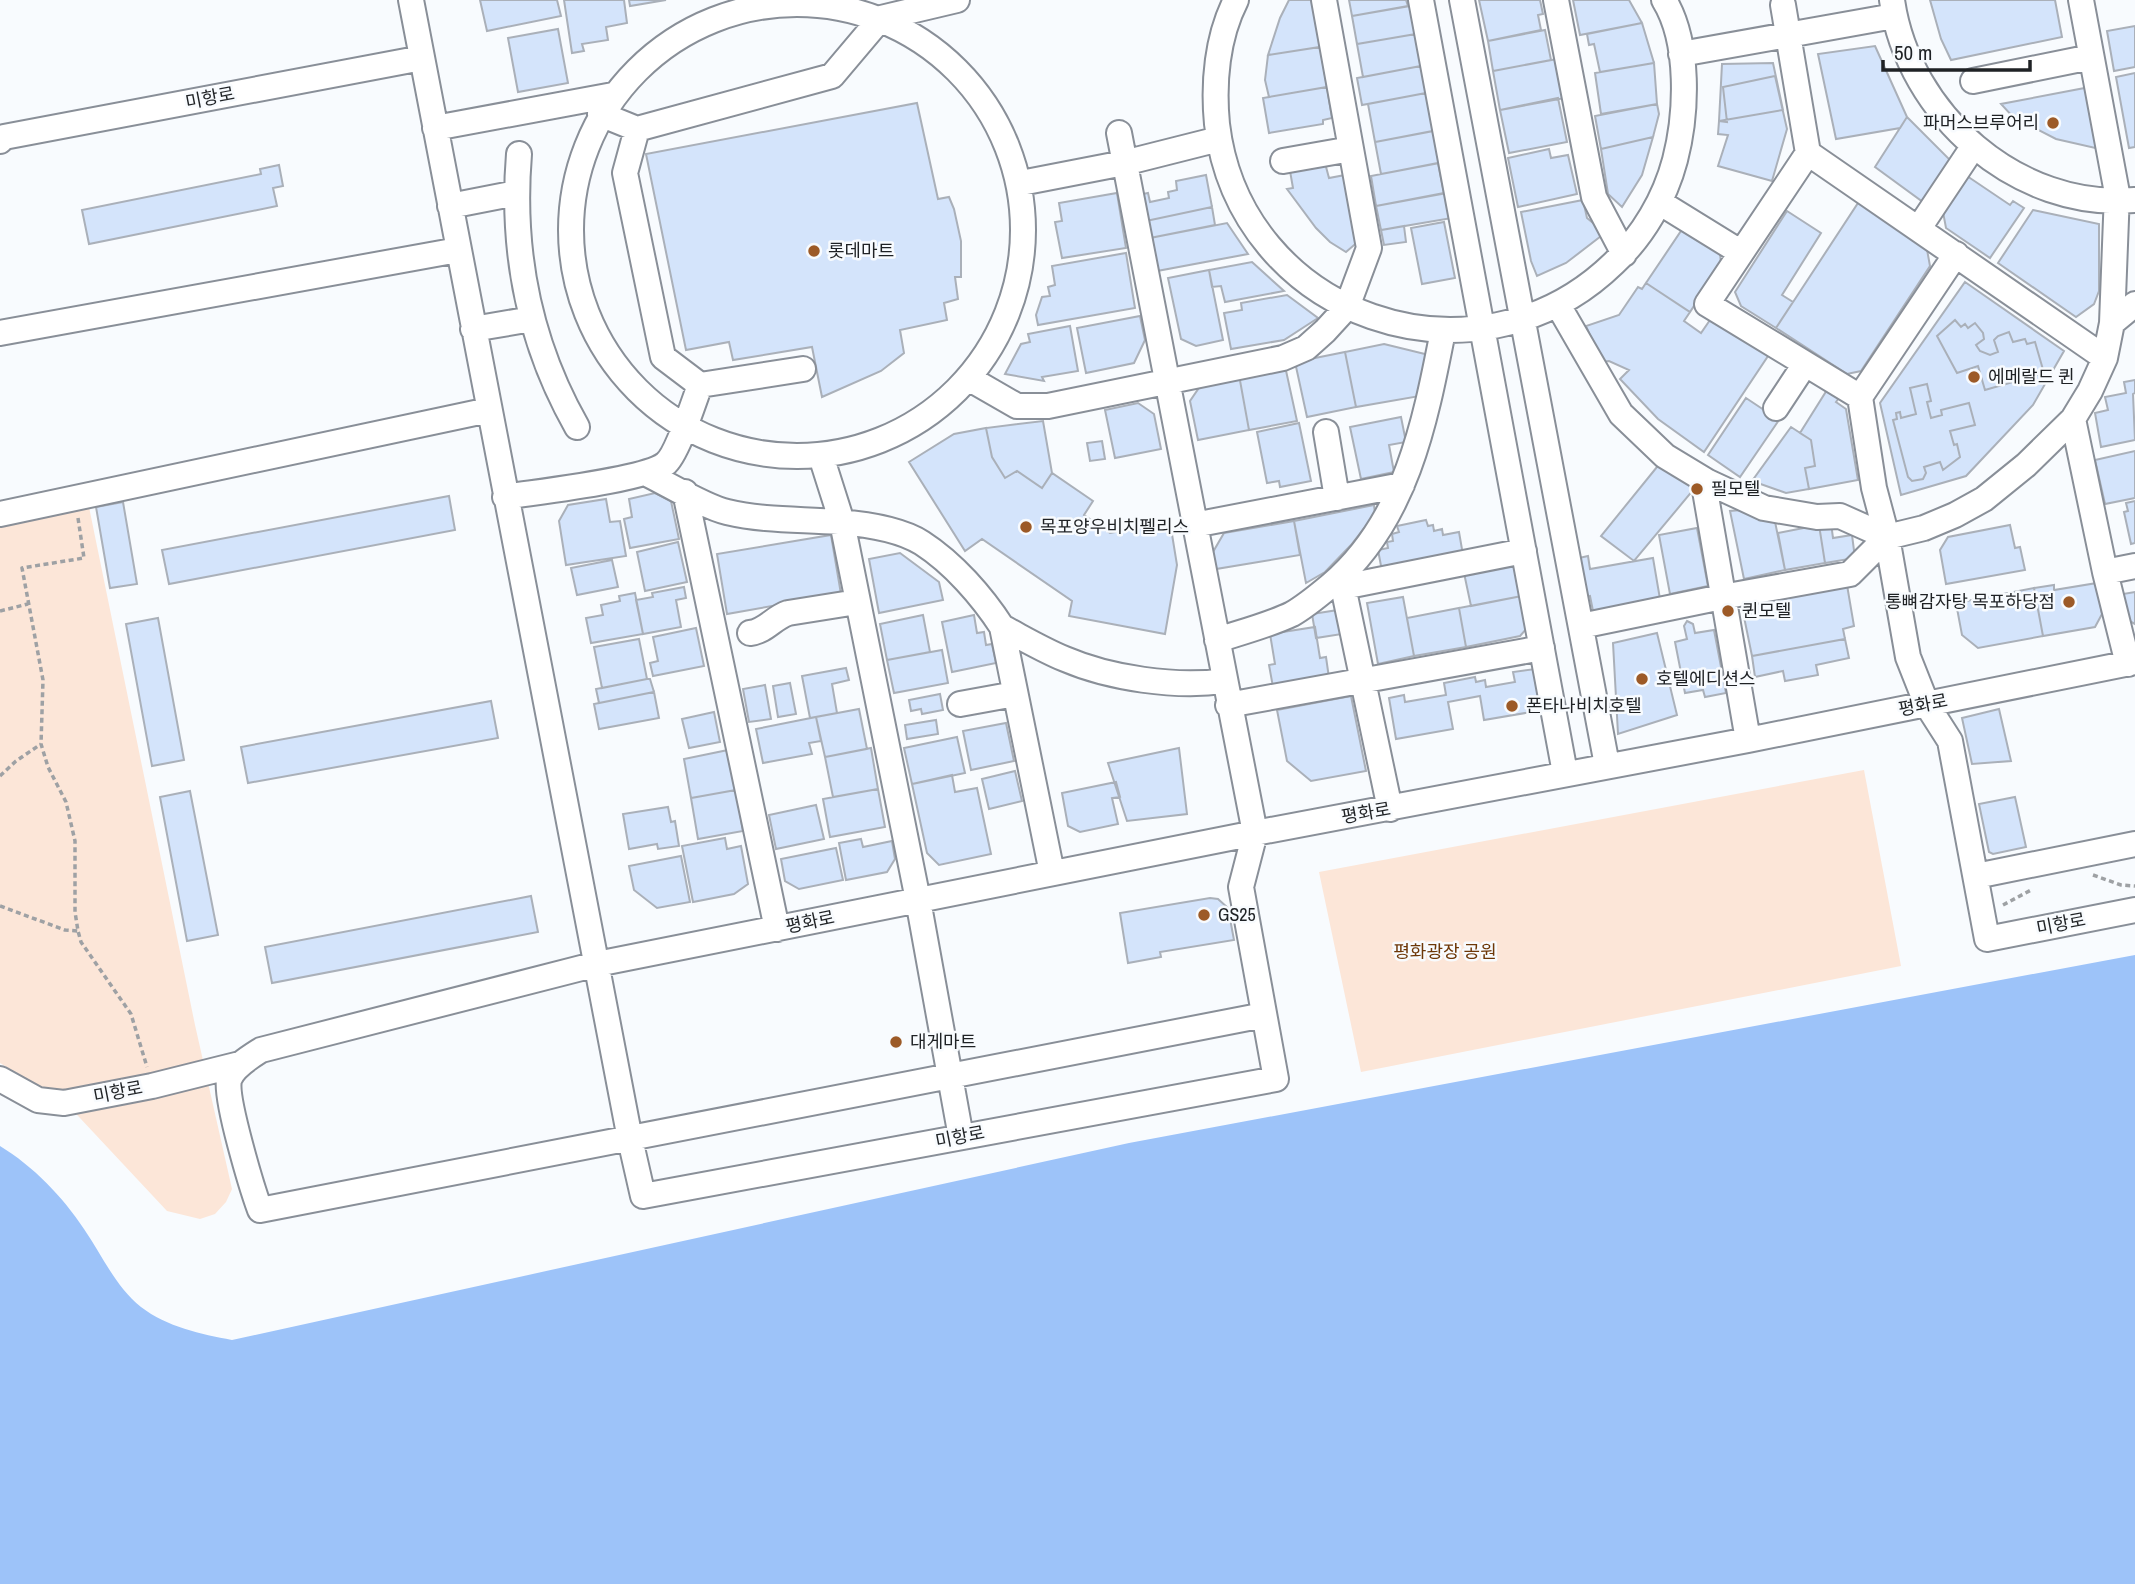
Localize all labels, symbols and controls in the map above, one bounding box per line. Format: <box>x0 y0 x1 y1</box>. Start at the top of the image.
scale bar <box>1883 28 2030 72</box>
text: 50 m <box>1894 38 1932 67</box>
street label: 미항로 <box>183 80 237 115</box>
place label: 파머스브루어리 <box>1923 110 2039 135</box>
marker: 파머스브루어리 <box>2045 115 2061 131</box>
place label: 롯데마트 <box>828 238 894 263</box>
marker: 롯데마트 <box>806 243 822 259</box>
place label: 에메랄드 퀸 <box>1988 364 2075 389</box>
marker: 에메랄드 퀸 <box>1966 369 1982 385</box>
place label: 필모텔 <box>1711 476 1761 501</box>
marker: 필모텔 <box>1689 481 1705 497</box>
place label: 목포양우비치펠리스 <box>1040 514 1189 539</box>
marker: 목포양우비치펠리스 <box>1018 519 1034 535</box>
place label: 통뼈감자탕 목포하당점 <box>1885 589 2055 614</box>
marker: 통뼈감자탕 목포하당점 <box>2061 594 2077 610</box>
place label: 퀸모텔 <box>1742 598 1792 623</box>
marker: 퀸모텔 <box>1720 603 1736 619</box>
place label: 호텔에디션스 <box>1656 666 1755 691</box>
marker: 호텔에디션스 <box>1634 671 1650 687</box>
street label: 평화로 <box>1896 687 1950 722</box>
place label: 폰타나비치호텔 <box>1526 693 1642 718</box>
marker: 폰타나비치호텔 <box>1504 698 1520 714</box>
street label: 평화로 <box>1339 796 1393 829</box>
place label: GS25 <box>1218 902 1256 927</box>
street label: 평화로 <box>783 904 837 939</box>
street label: 미항로 <box>2034 906 2088 941</box>
marker: GS25 <box>1196 907 1212 923</box>
park label: 평화광장 공원 <box>1393 939 1497 964</box>
place label: 대게마트 <box>910 1029 976 1054</box>
marker: 대게마트 <box>888 1034 904 1050</box>
street label: 미항로 <box>91 1074 145 1109</box>
street label: 미항로 <box>933 1119 987 1154</box>

